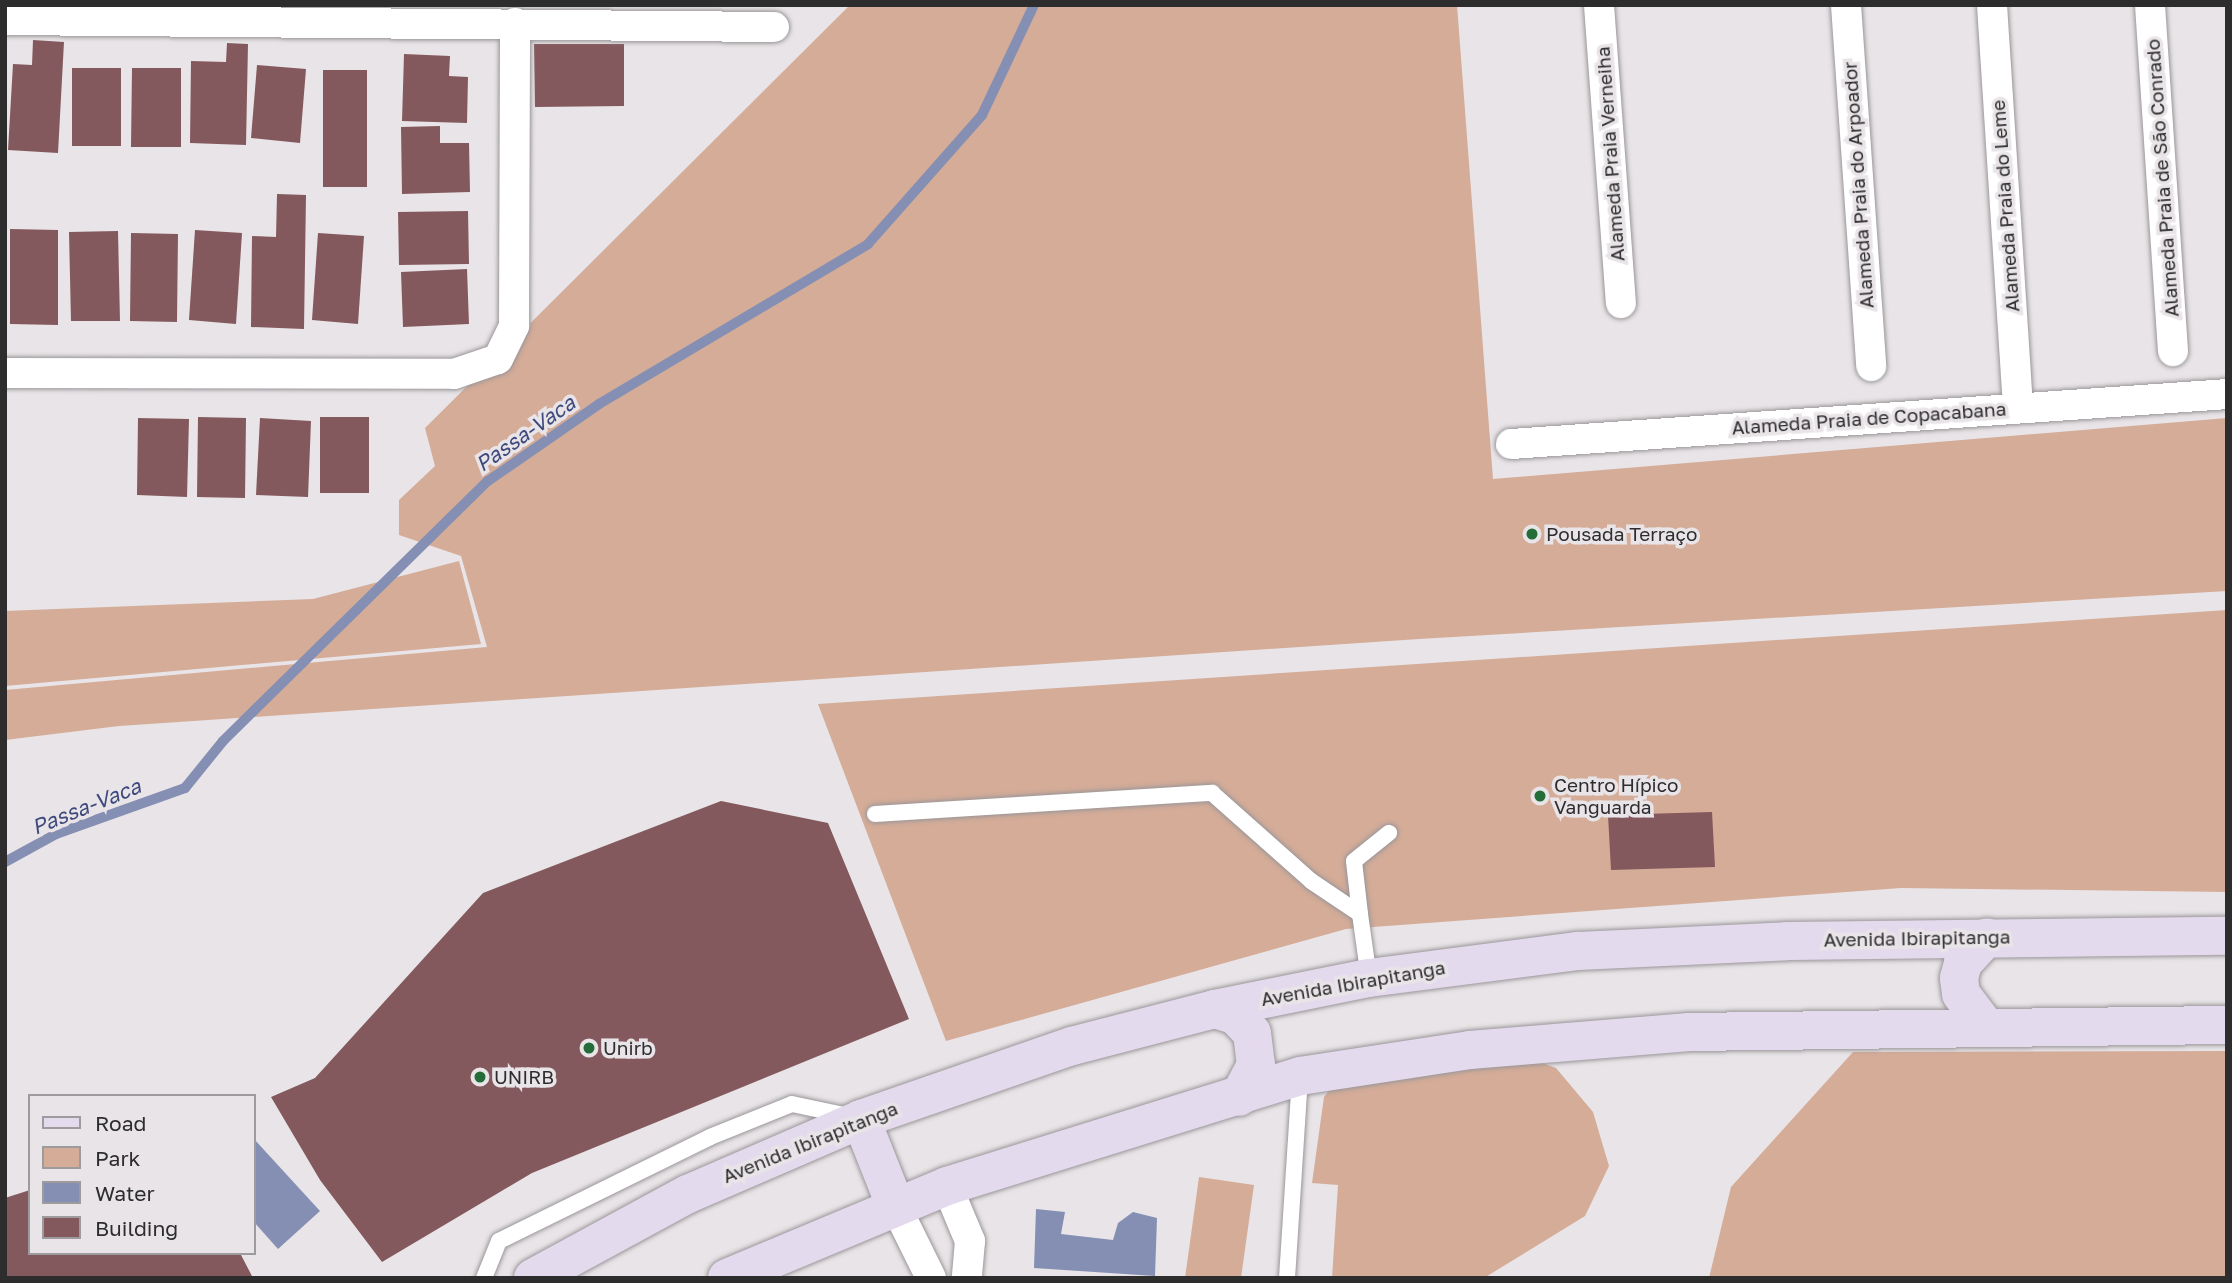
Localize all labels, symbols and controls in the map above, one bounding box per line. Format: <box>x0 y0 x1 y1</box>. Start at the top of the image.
street label: Alameda Praia de São Conrado <box>2141 38 2183 318</box>
street label: Alameda Praia Verneiha <box>1591 46 1629 262</box>
street label: Alameda Praia do Arpoador <box>1838 61 1878 309</box>
street label: Alameda Praia do Leme <box>1986 99 2024 313</box>
water label: Passa-Vaca <box>470 390 580 476</box>
street label: Alameda Praia de Copacabana <box>1731 397 2007 439</box>
place label: Pousada Terraço <box>1546 523 1697 545</box>
marker: Pousada Terraço <box>1524 526 1540 542</box>
water label: Passa-Vaca <box>28 773 144 839</box>
place label: Centro Hípico Vanguarda <box>1554 774 1678 818</box>
marker: Centro Hípico Vanguarda <box>1532 788 1548 804</box>
street label: Avenida Ibirapitanga <box>1823 925 2011 951</box>
street label: Avenida Ibirapitanga <box>1259 956 1447 1010</box>
place label: Unirb <box>603 1037 653 1059</box>
marker: Unirb <box>581 1040 597 1056</box>
place label: UNIRB <box>494 1066 554 1088</box>
marker: UNIRB <box>472 1069 488 1085</box>
legend <box>28 1094 256 1255</box>
street label: Avenida Ibirapitanga <box>719 1096 901 1188</box>
text: Road <box>95 1110 146 1136</box>
text: Park <box>95 1145 140 1171</box>
text: Water <box>95 1180 155 1206</box>
text: Building <box>95 1215 178 1241</box>

